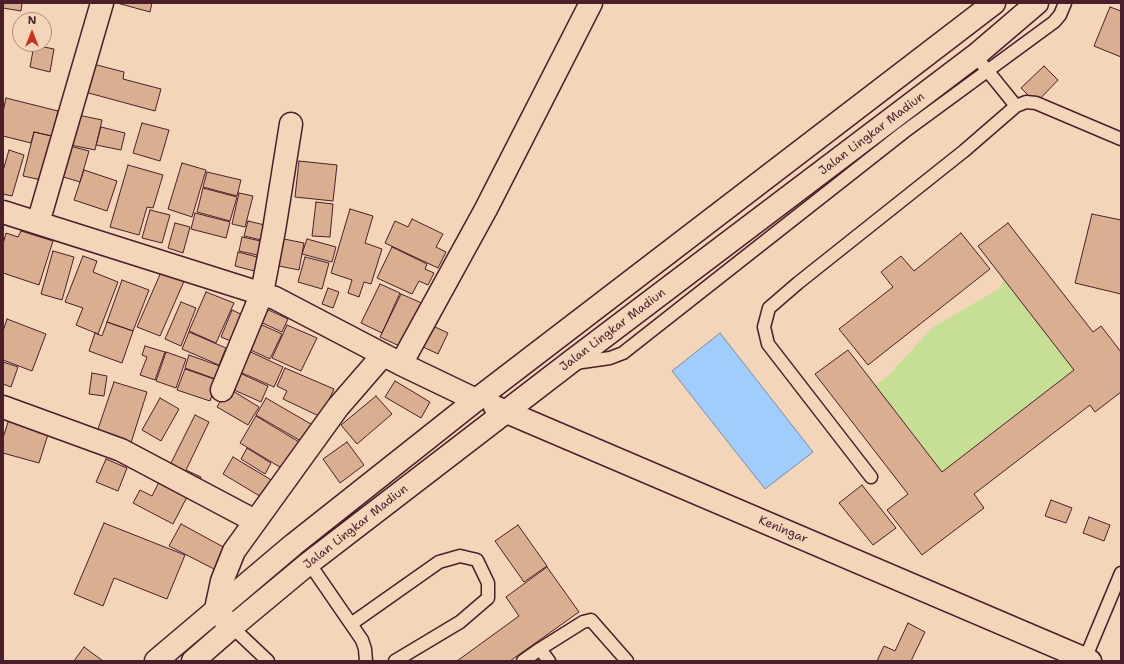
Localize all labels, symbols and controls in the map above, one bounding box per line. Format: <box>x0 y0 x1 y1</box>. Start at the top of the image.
north arrow <box>12 12 52 52</box>
text: N <box>28 13 36 28</box>
street label: Jalan Lingkar Madiun <box>816 90 928 178</box>
street label: Jalan Lingkar Madiun <box>557 286 669 374</box>
street label: Jalan Lingkar Madiun <box>301 482 411 572</box>
street label: Keningar <box>756 513 810 547</box>

